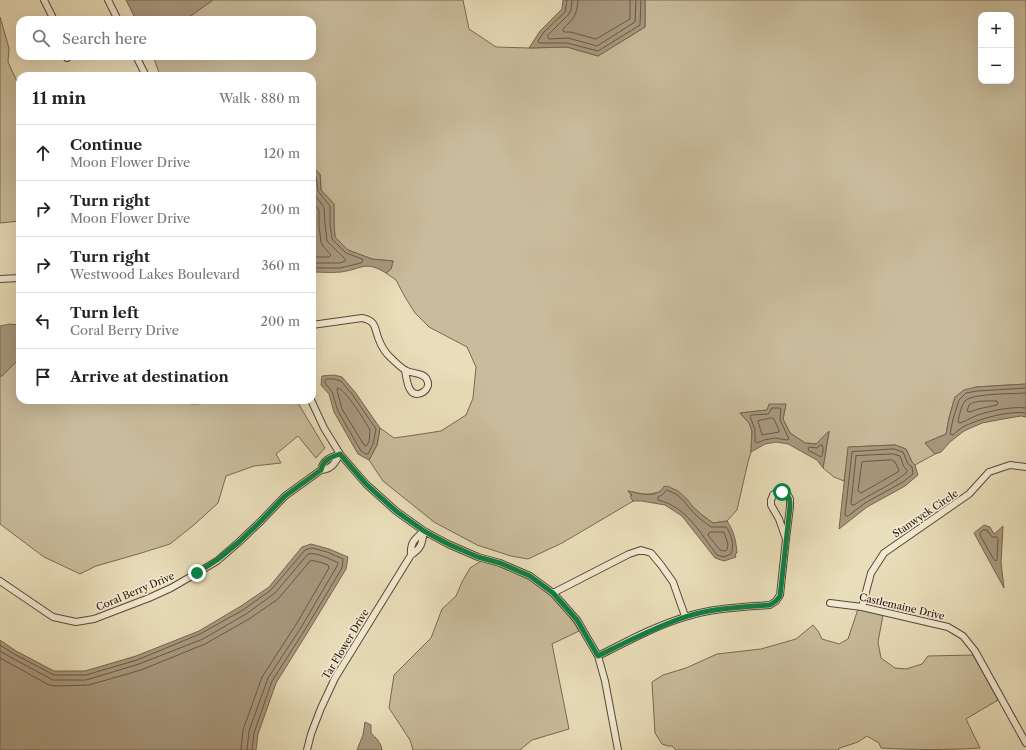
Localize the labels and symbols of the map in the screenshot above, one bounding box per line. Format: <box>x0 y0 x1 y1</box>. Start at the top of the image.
route start <box>773 483 791 501</box>
street label: Stanwyck Circle <box>890 486 961 540</box>
route end <box>188 564 206 582</box>
street label: Coral Berry Drive <box>94 569 177 614</box>
street label: Castlemaine Drive <box>858 590 946 623</box>
street label: Tar Flower Drive <box>319 606 372 682</box>

